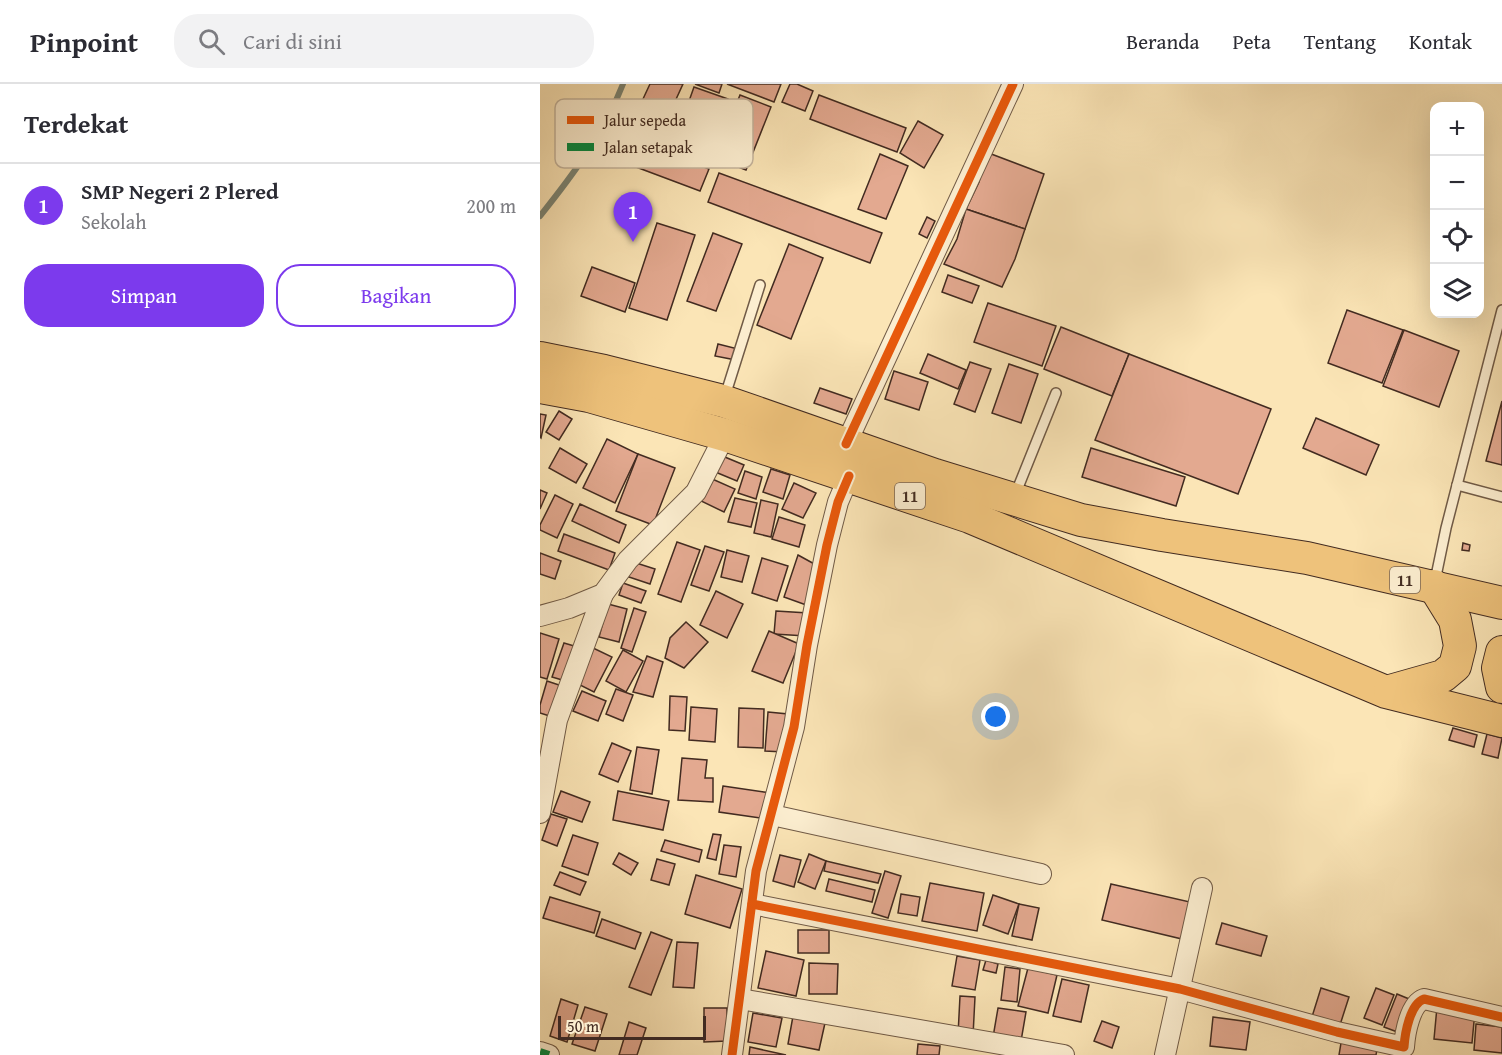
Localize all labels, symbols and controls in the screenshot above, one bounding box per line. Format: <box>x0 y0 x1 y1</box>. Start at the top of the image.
search box <box>174 14 594 68</box>
text: Pinpoint <box>30 21 138 62</box>
icon: search <box>195 25 228 58</box>
text: Cari di sini <box>243 25 342 57</box>
text: Beranda <box>1126 26 1199 57</box>
text: Peta <box>1232 26 1271 57</box>
text: Tentang <box>1304 26 1376 57</box>
text: Kontak <box>1409 26 1472 57</box>
legend <box>555 99 753 168</box>
map controls <box>1430 102 1484 318</box>
button: + <box>1430 102 1484 156</box>
text: Terdekat <box>24 104 128 143</box>
text: Jalur sepeda <box>602 108 686 132</box>
text: Jalan setapak <box>602 135 693 159</box>
button: − <box>1430 156 1484 210</box>
text: SMP Negeri 2 Plered <box>81 175 279 207</box>
text: 1 <box>38 191 49 220</box>
text: 200 m <box>466 191 516 220</box>
pin: 1 <box>614 192 652 242</box>
text: Sekolah <box>81 207 146 236</box>
button: locate <box>1430 210 1484 264</box>
button: Simpan <box>24 264 264 327</box>
button: Bagikan <box>276 264 516 327</box>
button: layers <box>1430 264 1484 318</box>
road number: 11 <box>895 483 925 509</box>
road number: 11 <box>1390 567 1420 593</box>
your location <box>981 702 1010 731</box>
scale bar <box>558 1013 706 1040</box>
text: 50 m <box>567 1014 599 1038</box>

